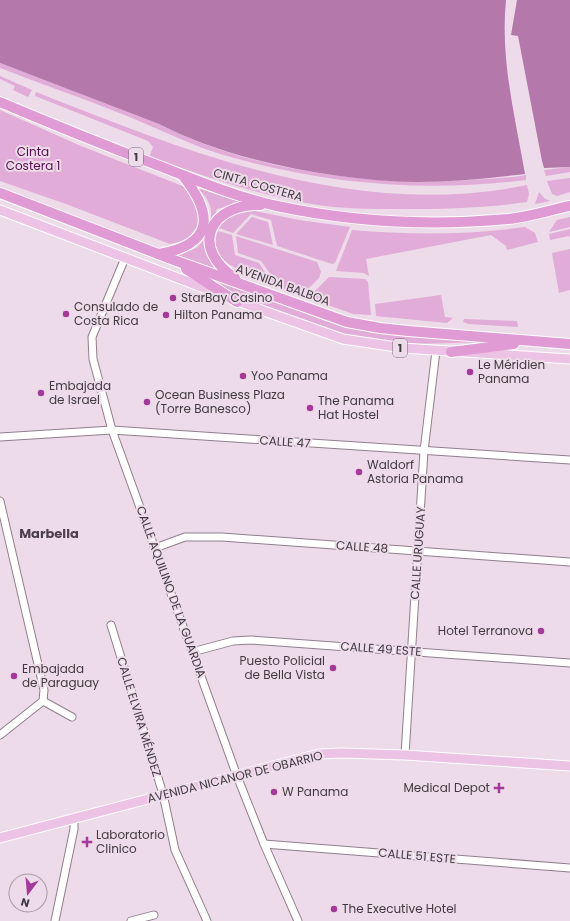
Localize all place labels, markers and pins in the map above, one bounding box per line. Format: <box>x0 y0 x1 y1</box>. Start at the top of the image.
place label: StarBay Casino <box>181 289 273 306</box>
marker: StarBay Casino <box>168 293 178 303</box>
place label: Consulado de Costa Rica <box>74 298 158 329</box>
place label: Hilton Panama <box>174 306 262 323</box>
marker: Consulado de Costa Rica <box>61 309 71 319</box>
marker: Hilton Panama <box>161 310 171 320</box>
place label: Le Méridien Panama <box>478 356 545 387</box>
place label: Yoo Panama <box>251 367 328 384</box>
marker: Le Méridien Panama <box>465 367 475 377</box>
marker: Yoo Panama <box>238 371 248 381</box>
place label: Embajada de Israel <box>49 377 111 408</box>
place label: Ocean Business Plaza (Torre Banesco) <box>155 386 285 417</box>
marker: Embajada de Israel <box>36 388 46 398</box>
place label: The Panama Hat Hostel <box>318 392 394 423</box>
marker: Ocean Business Plaza (Torre Banesco) <box>142 397 152 407</box>
marker: The Panama Hat Hostel <box>305 403 315 413</box>
place label: Waldorf Astoria Panama <box>367 456 463 487</box>
marker: Waldorf Astoria Panama <box>354 467 364 477</box>
place label: Hotel Terranova <box>438 622 533 639</box>
marker: Hotel Terranova <box>536 626 546 636</box>
place label: Puesto Policial de Bella Vista <box>240 652 325 683</box>
place label: Embajada de Paraguay <box>22 660 99 691</box>
marker: Puesto Policial de Bella Vista <box>328 663 338 673</box>
marker: Embajada de Paraguay <box>9 671 19 681</box>
place label: Medical Depot <box>404 779 490 796</box>
marker: Medical Depot <box>493 782 505 794</box>
place label: W Panama <box>282 783 348 800</box>
marker: W Panama <box>269 787 279 797</box>
place label: Laboratorio Clinico <box>96 826 165 857</box>
marker: Laboratorio Clinico <box>81 836 93 848</box>
place label: The Executive Hotel <box>342 900 457 917</box>
marker: The Executive Hotel <box>329 904 339 914</box>

